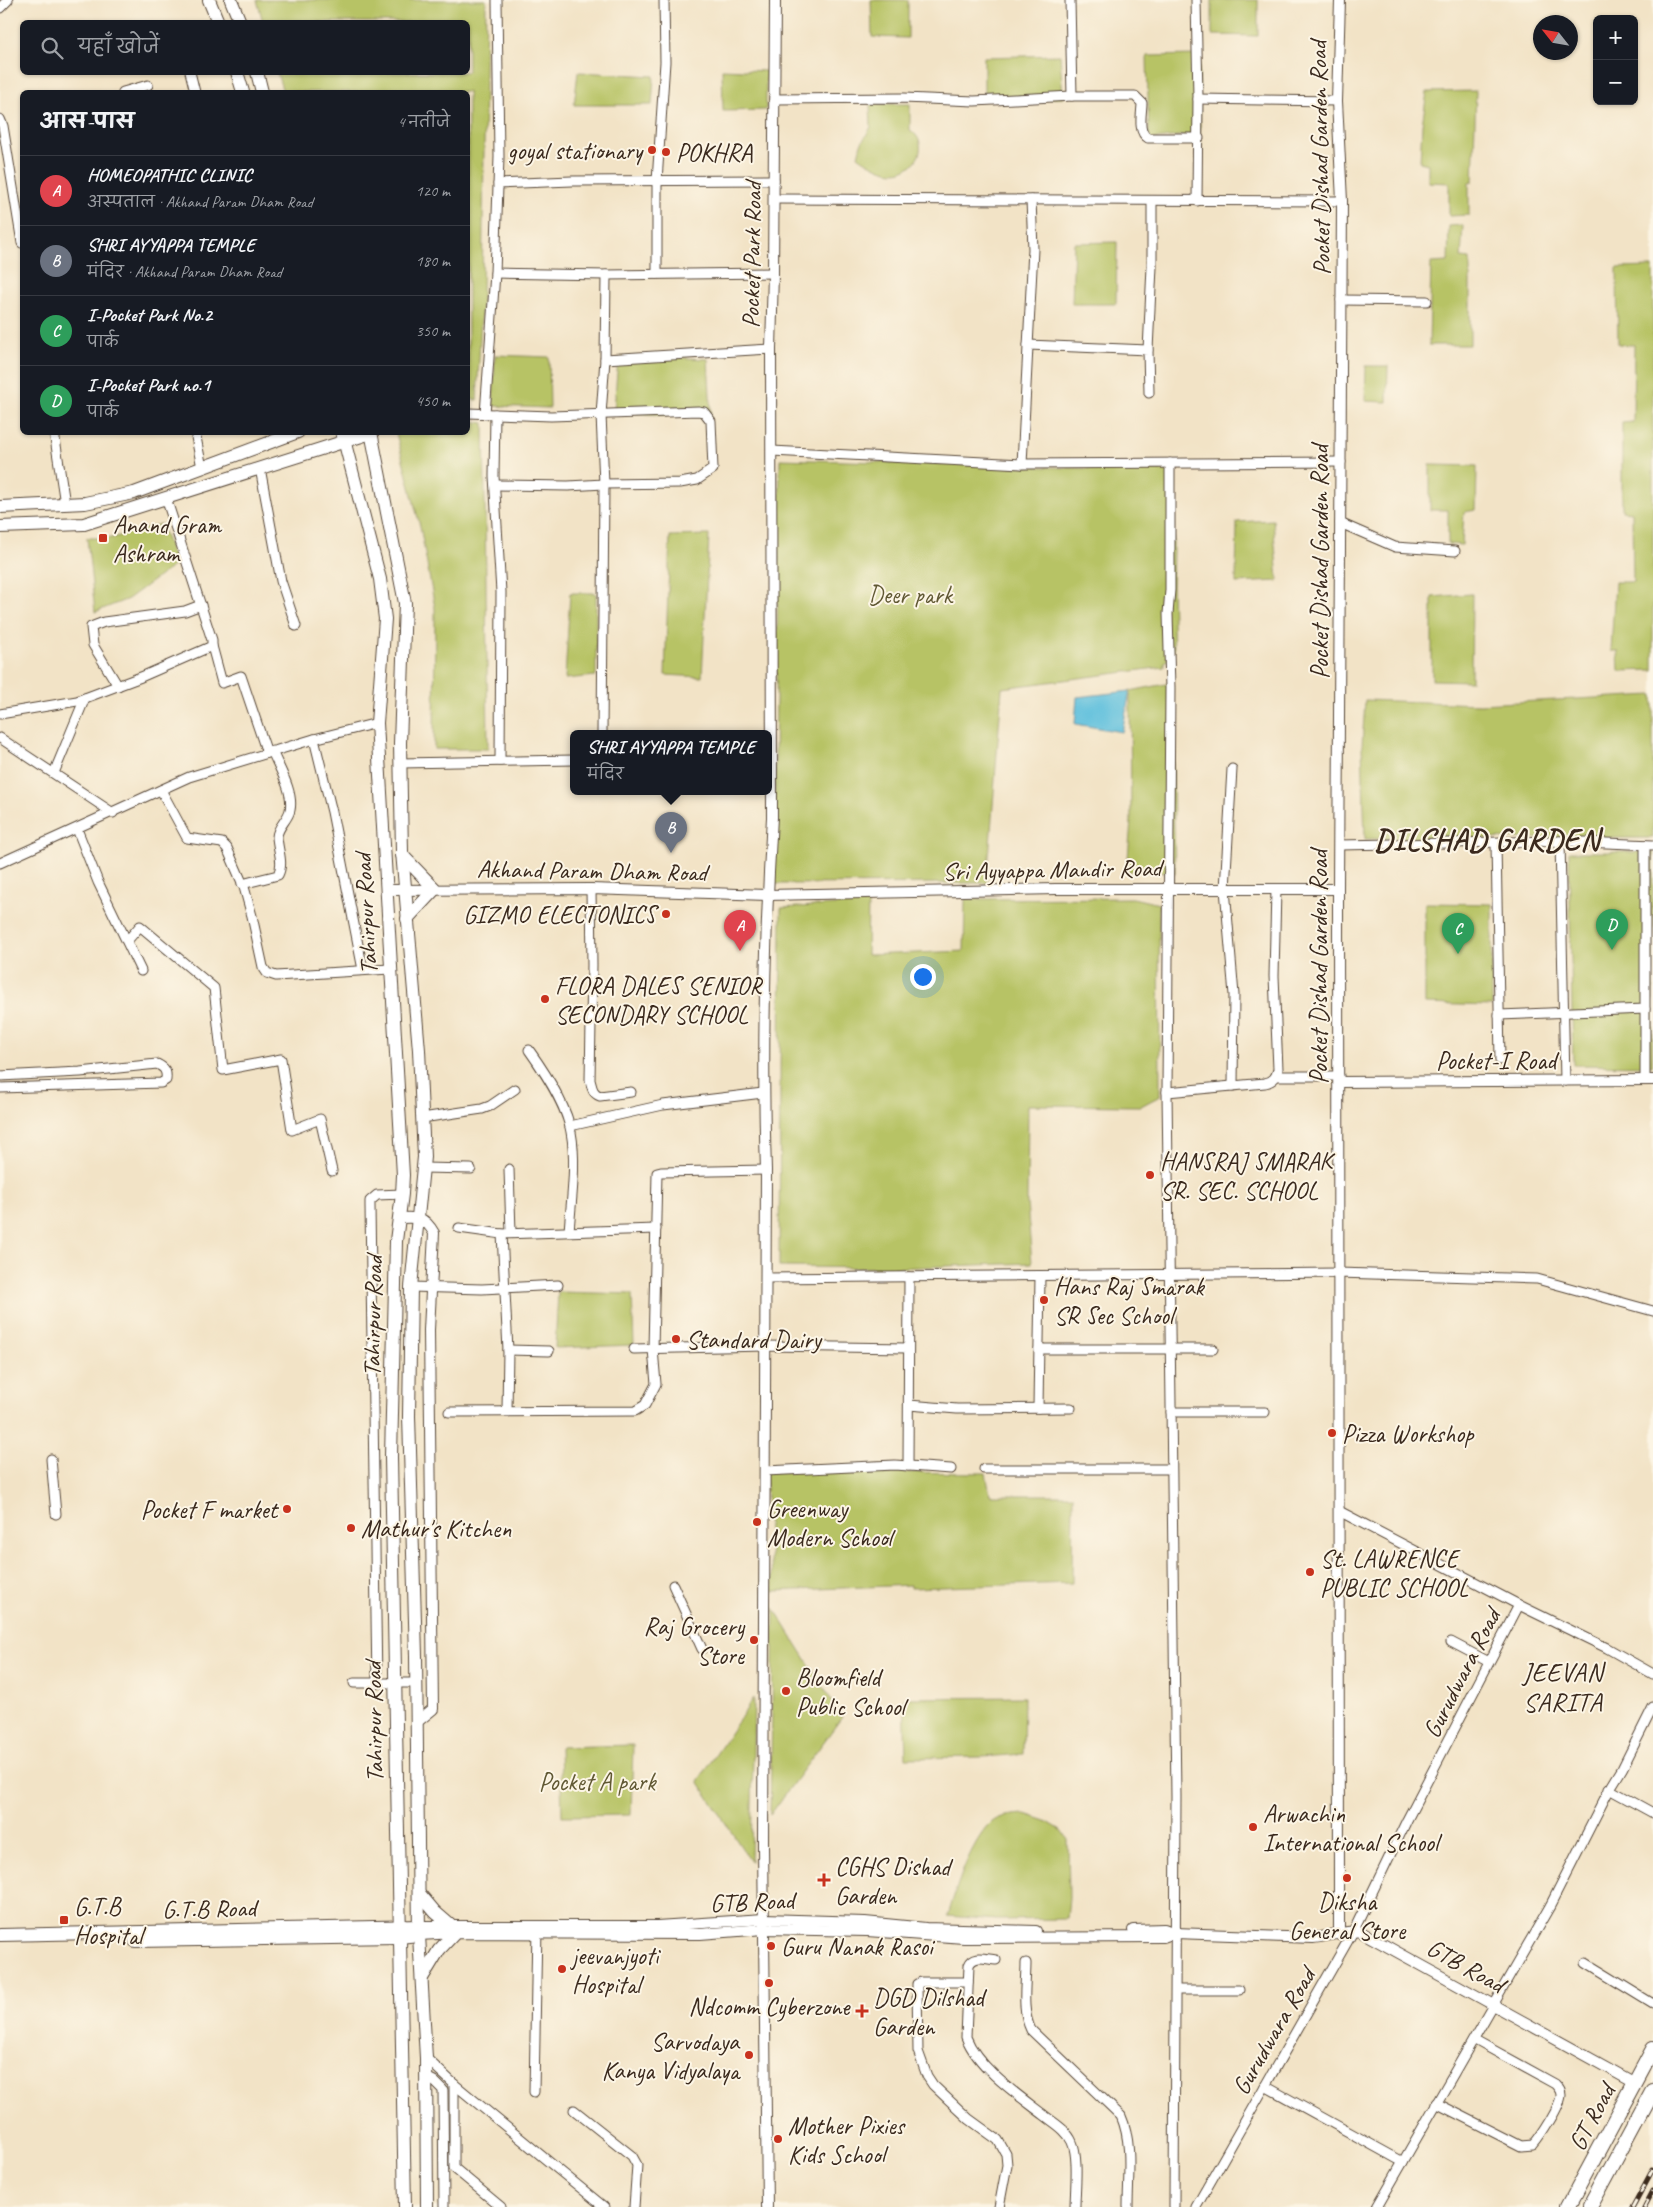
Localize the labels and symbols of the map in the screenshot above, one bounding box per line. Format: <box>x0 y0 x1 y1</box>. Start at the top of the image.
north arrow <box>1533 15 1578 60</box>
street label: Pocket Dishad Garden Road <box>1302 36 1338 275</box>
place label: goyal stationary <box>508 135 644 167</box>
place label: POKHRA <box>676 137 753 169</box>
marker: goyal stationary <box>646 144 658 156</box>
marker: POKHRA <box>660 146 672 158</box>
street label: Pocket Park Road <box>735 178 769 328</box>
street label: Pocket Dishad Garden Road <box>1304 441 1336 679</box>
place label: Anand Gram Ashram <box>113 509 223 570</box>
marker: Anand Gram Ashram <box>97 532 109 544</box>
park label: Deer park <box>868 579 954 611</box>
pin: B <box>655 812 687 853</box>
district label: DILSHAD GARDEN <box>1374 821 1604 859</box>
street label: Pocket Dishad Garden Road <box>1303 846 1335 1084</box>
street label: Tahirpur Road <box>347 849 385 975</box>
street label: Sri Ayyappa Mandir Road <box>942 852 1165 888</box>
street label: Akhand Param Dham Road <box>477 853 711 889</box>
place label: GIZMO ELECTONICS <box>463 899 660 931</box>
marker: GIZMO ELECTONICS <box>660 908 672 920</box>
pin: D <box>1596 909 1628 950</box>
pin: A <box>724 910 756 951</box>
pin: C <box>1442 913 1474 954</box>
your location <box>910 964 936 990</box>
place label: FLORA DALES SENIOR SECONDARY SCHOOL <box>555 970 763 1031</box>
marker: FLORA DALES SENIOR SECONDARY SCHOOL <box>539 993 551 1005</box>
street label: Pocket-I Road <box>1436 1045 1560 1077</box>
place label: HANSRAJ SMARAK SR. SEC. SCHOOL <box>1160 1146 1336 1207</box>
marker: HANSRAJ SMARAK SR. SEC. SCHOOL <box>1144 1169 1156 1181</box>
street label: Tahirpur Road <box>356 1251 390 1377</box>
place label: Hans Raj Smarak SR Sec School <box>1054 1271 1206 1332</box>
marker: Hans Raj Smarak SR Sec School <box>1038 1294 1050 1306</box>
place label: Standard Dairy <box>686 1324 823 1356</box>
marker: Standard Dairy <box>670 1333 682 1345</box>
place label: Pizza Workshop <box>1342 1418 1475 1450</box>
marker: Pizza Workshop <box>1326 1427 1338 1439</box>
place label: Greenway Modern School <box>767 1493 897 1554</box>
place label: Pocket F market <box>141 1494 280 1526</box>
marker: Pocket F market <box>281 1503 293 1515</box>
place label: Mathur's Kitchen <box>361 1513 512 1545</box>
marker: Greenway Modern School <box>751 1516 763 1528</box>
marker: Mathur's Kitchen <box>345 1522 357 1534</box>
place label: St. LAWRENCE PUBLIC SCHOOL <box>1320 1543 1469 1604</box>
marker: St. LAWRENCE PUBLIC SCHOOL <box>1304 1566 1316 1578</box>
street label: Gurudwara Road <box>1416 1600 1510 1743</box>
place label: Raj Grocery Store <box>643 1611 746 1672</box>
marker: Raj Grocery Store <box>748 1634 760 1646</box>
district label: JEEVAN SARITA <box>1521 1656 1607 1719</box>
street label: Tahirpur Road <box>357 1657 391 1783</box>
place label: Bloomfield Public School <box>796 1662 910 1723</box>
marker: Bloomfield Public School <box>780 1685 792 1697</box>
park label: Pocket A park <box>539 1766 657 1798</box>
place label: Arwachin International School <box>1263 1798 1443 1859</box>
marker: Arwachin International School <box>1247 1821 1259 1833</box>
place label: CGHS Dishad Garden <box>835 1851 953 1912</box>
marker: Diksha General Store <box>1341 1872 1353 1884</box>
marker: CGHS Dishad Garden <box>817 1873 831 1887</box>
street label: GTB Road <box>709 1884 799 1919</box>
place label: Diksha General Store <box>1289 1886 1407 1947</box>
place label: G.T.B Hospital <box>74 1891 147 1952</box>
street label: G.T.B Road <box>162 1892 260 1926</box>
marker: G.T.B Hospital <box>58 1914 70 1926</box>
place label: Guru Nanak Rasoi <box>781 1931 936 1963</box>
street label: GTB Road <box>1421 1931 1514 2002</box>
place label: jeevanjyoti Hospital <box>570 1940 662 2001</box>
marker: Guru Nanak Rasoi <box>765 1940 777 1952</box>
street label: Gurudwara Road <box>1225 1959 1325 2100</box>
marker: jeevanjyoti Hospital <box>556 1963 568 1975</box>
marker: Ndcomm Cyberzone <box>763 1977 775 1989</box>
place label: DGD Dilshad Garden <box>873 1982 988 2043</box>
place label: Ndcomm Cyberzone <box>689 1991 851 2023</box>
marker: DGD Dilshad Garden <box>855 2004 869 2018</box>
place label: Sarvodaya Kanya Vidyalaya <box>602 2026 742 2087</box>
marker: Sarvodaya Kanya Vidyalaya <box>743 2049 755 2061</box>
street label: GT Road <box>1561 2075 1625 2156</box>
place label: Mother Pixies Kids School <box>788 2110 907 2171</box>
marker: Mother Pixies Kids School <box>772 2133 784 2145</box>

